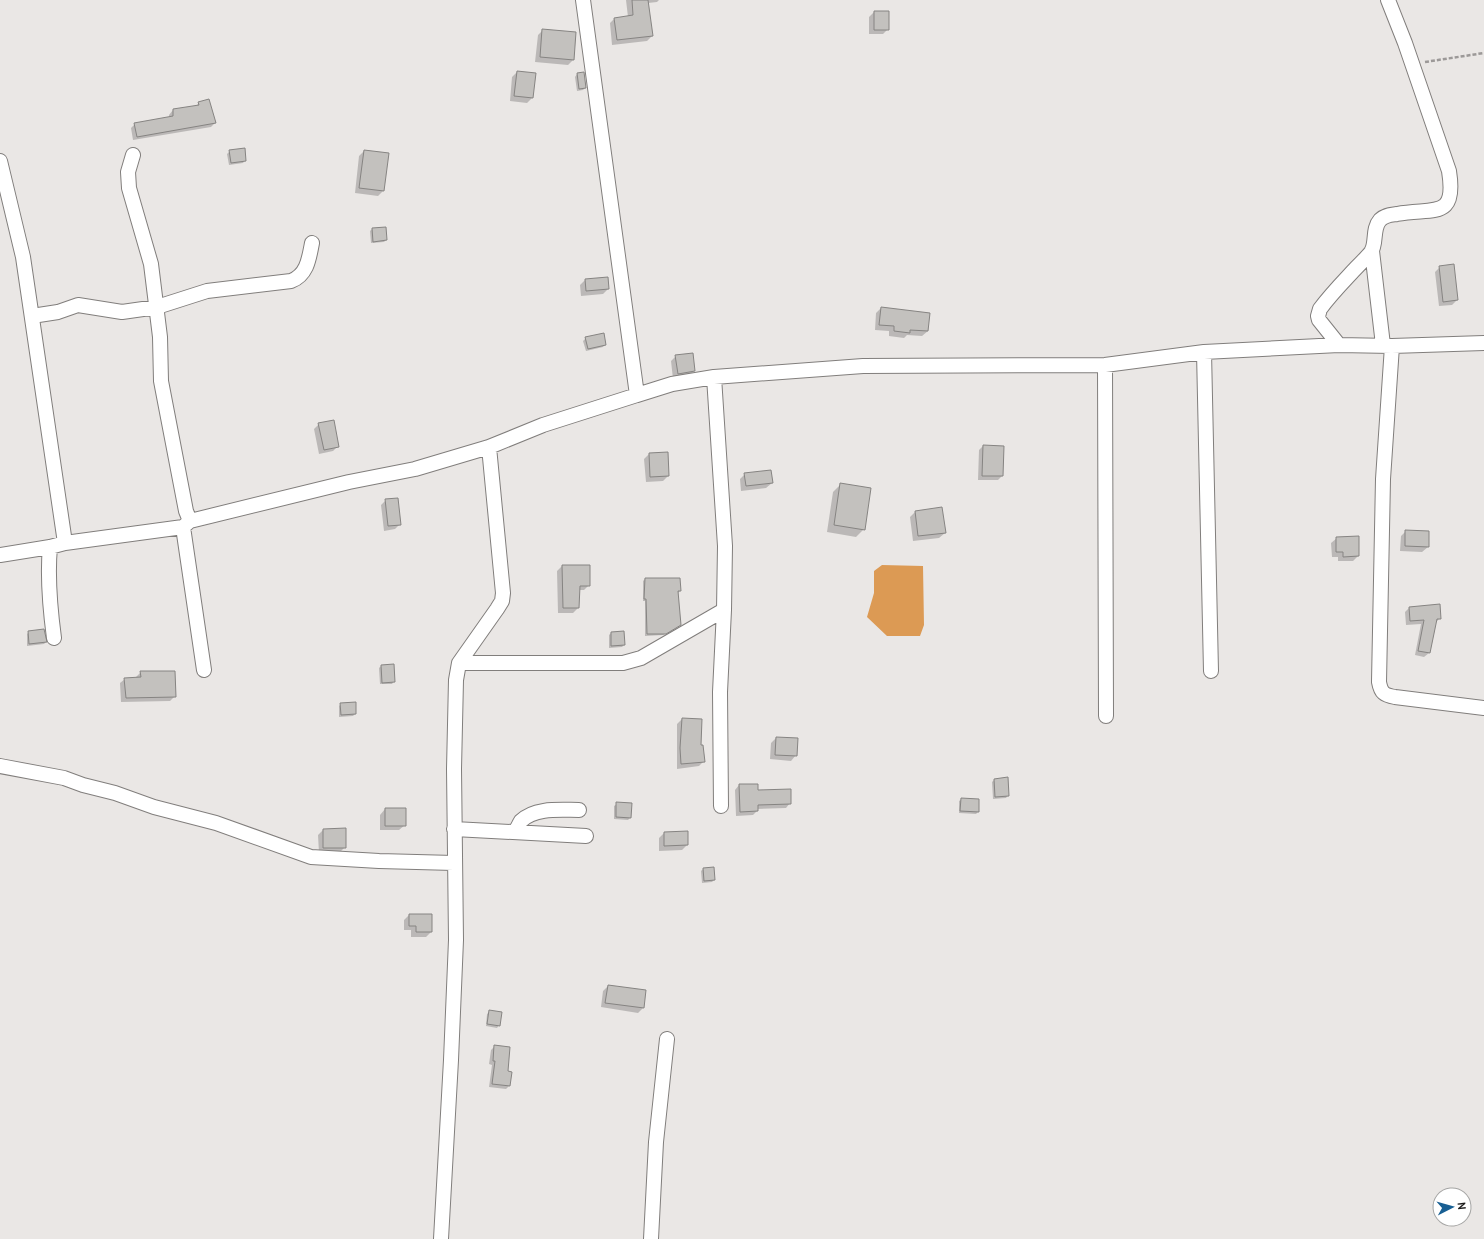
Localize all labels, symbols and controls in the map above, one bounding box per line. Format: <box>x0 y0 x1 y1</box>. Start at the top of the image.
north arrow <box>1432 1187 1472 1227</box>
text: N <box>1455 1202 1469 1210</box>

